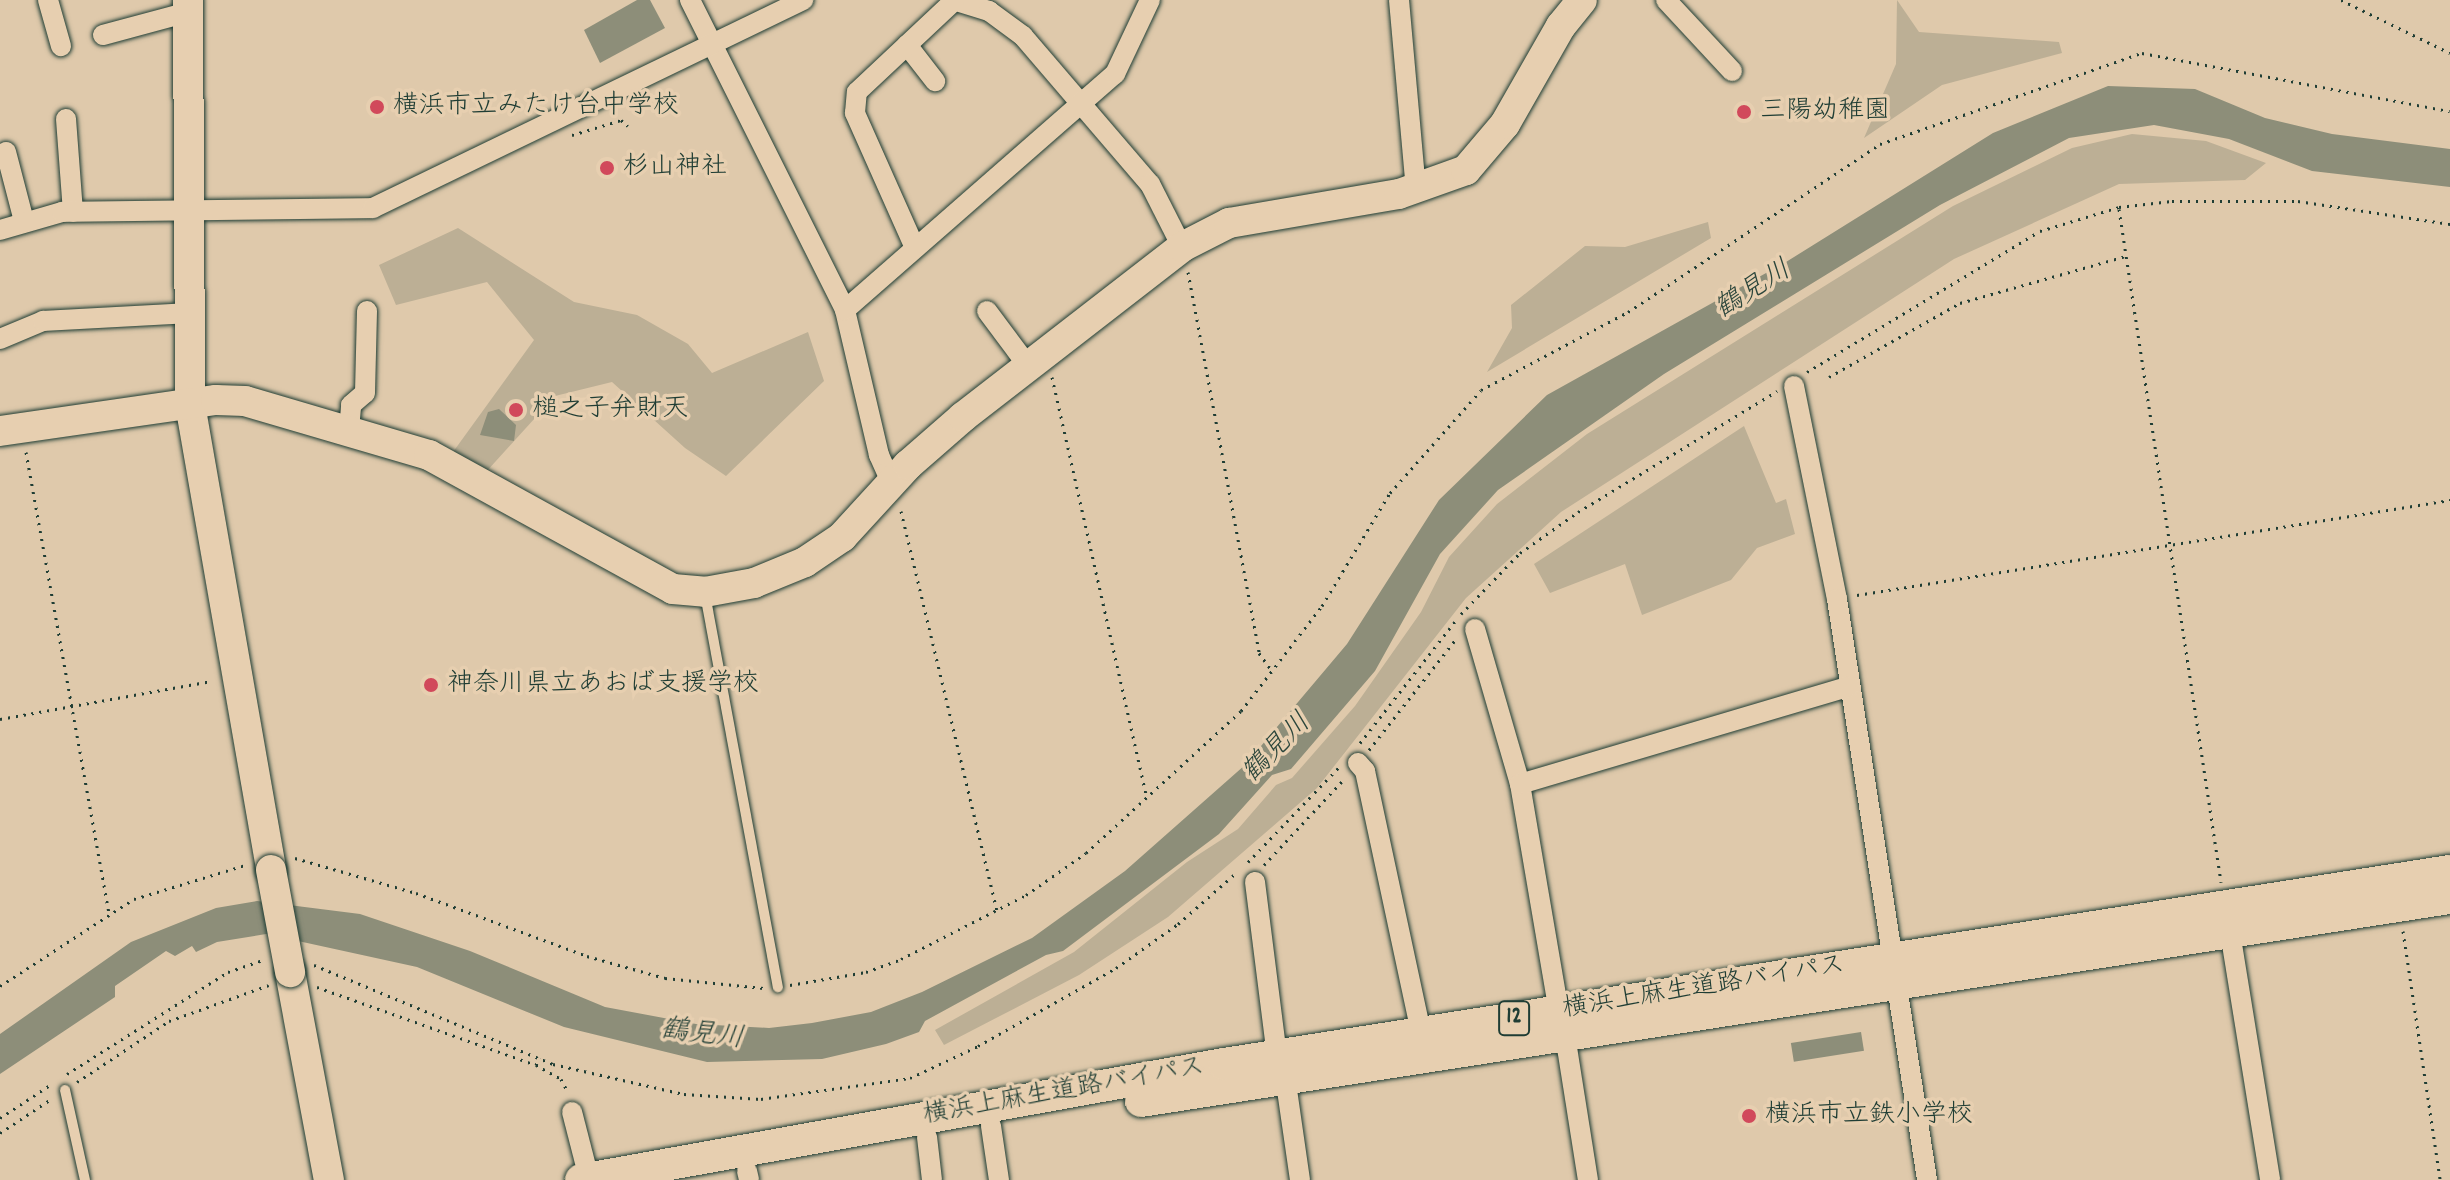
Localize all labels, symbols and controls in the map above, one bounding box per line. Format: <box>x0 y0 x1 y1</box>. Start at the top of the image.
place label: 横浜市立みたけ台中学校 <box>393 91 679 123</box>
place label: 三陽幼稚園 <box>1760 96 1890 128</box>
marker: 横浜市立みたけ台中学校 <box>368 98 386 116</box>
marker: 三陽幼稚園 <box>1735 103 1753 121</box>
place label: 杉山神社 <box>623 152 727 184</box>
marker: 杉山神社 <box>598 159 616 177</box>
water label: 鶴見川 <box>1709 254 1799 328</box>
place label: 槌之子弁財天 <box>532 394 688 426</box>
marker: 槌之子弁財天 <box>507 401 525 419</box>
place label: 神奈川県立あおば支援学校 <box>447 669 759 701</box>
marker: 神奈川県立あおば支援学校 <box>422 676 440 694</box>
water label: 鶴見川 <box>1236 707 1320 791</box>
street label: 横浜上麻生道路バイパス <box>1560 950 1848 1026</box>
road number: 12 <box>1498 998 1530 1038</box>
water label: 鶴見川 <box>658 1014 746 1058</box>
street label: 横浜上麻生道路バイパス <box>920 1052 1208 1132</box>
place label: 横浜市立鉄小学校 <box>1765 1100 1973 1132</box>
marker: 横浜市立鉄小学校 <box>1740 1107 1758 1125</box>

